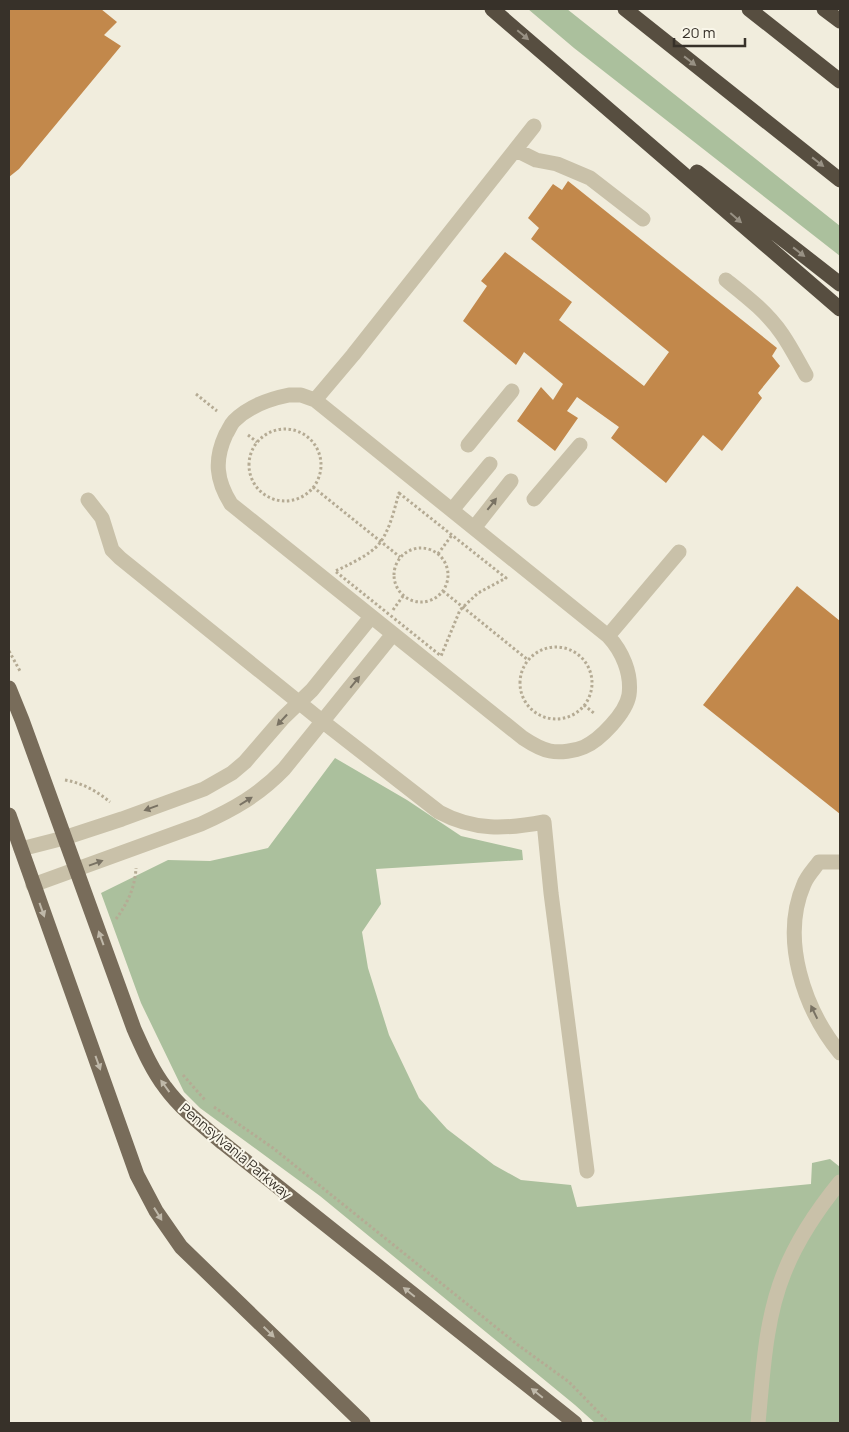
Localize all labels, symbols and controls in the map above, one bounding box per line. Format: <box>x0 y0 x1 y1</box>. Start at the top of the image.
scale bar <box>674 15 745 47</box>
text: 20 m <box>682 22 715 43</box>
one-way arrow <box>516 29 529 40</box>
one-way arrow <box>683 55 696 66</box>
one-way arrow <box>811 157 824 167</box>
one-way arrow <box>729 213 742 224</box>
one-way arrow <box>792 246 805 257</box>
one-way arrow <box>487 498 498 511</box>
one-way arrow <box>349 675 360 688</box>
one-way arrow <box>276 713 288 725</box>
one-way arrow <box>239 796 252 805</box>
one-way arrow <box>143 805 158 812</box>
one-way arrow <box>89 859 104 867</box>
one-way arrow <box>39 903 47 918</box>
one-way arrow <box>97 930 104 945</box>
one-way arrow <box>810 1005 818 1019</box>
one-way arrow <box>94 1056 102 1071</box>
one-way arrow <box>160 1079 170 1093</box>
street label: Pennsylvania Parkway <box>176 1099 296 1204</box>
one-way arrow <box>153 1207 163 1220</box>
one-way arrow <box>403 1287 416 1298</box>
one-way arrow <box>262 1326 274 1338</box>
one-way arrow <box>531 1387 544 1398</box>

